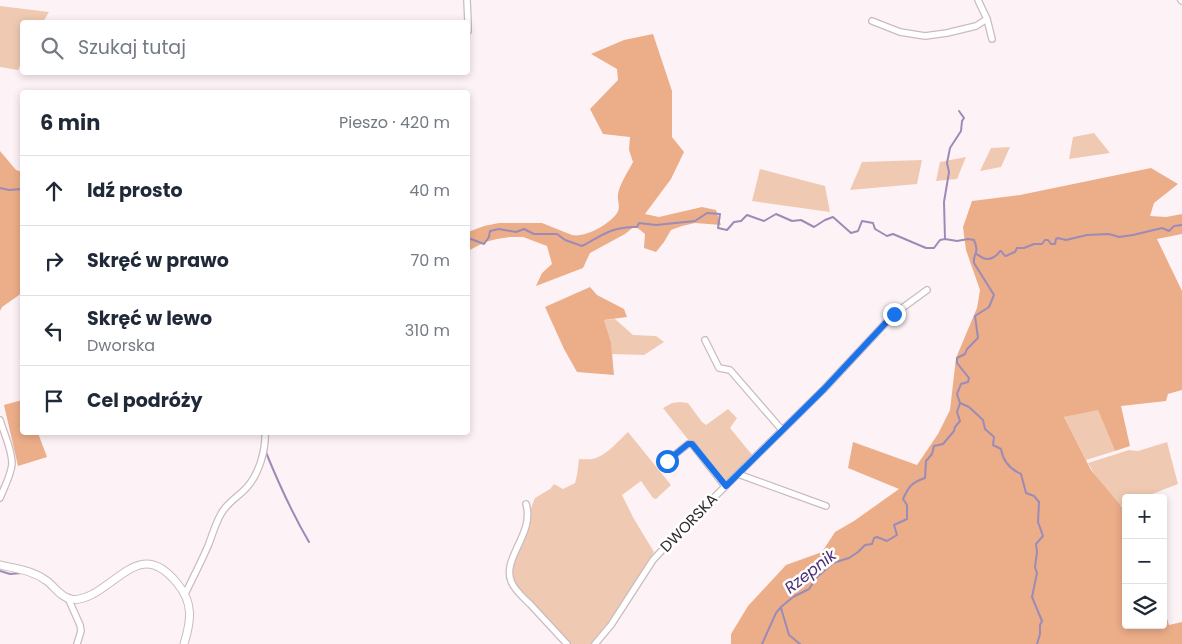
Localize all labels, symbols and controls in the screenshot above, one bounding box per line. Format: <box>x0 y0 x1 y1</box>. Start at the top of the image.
search box <box>20 20 470 75</box>
icon: search <box>38 34 66 62</box>
text: Szukaj tutaj <box>78 34 186 61</box>
text: 6 min <box>40 108 100 137</box>
text: Pieszo · 420 m <box>339 111 450 134</box>
icon: ahead <box>40 177 68 205</box>
text: Idź prosto <box>87 177 183 204</box>
text: 40 m <box>409 179 450 202</box>
icon: right <box>40 247 68 275</box>
text: Skręć w prawo <box>87 247 229 274</box>
text: 70 m <box>410 249 450 272</box>
route end <box>883 303 906 326</box>
text: Skręć w lewo <box>87 305 212 332</box>
icon: left <box>40 317 68 345</box>
text: 310 m <box>405 319 450 342</box>
text: Dworska <box>87 334 155 357</box>
icon: arrive <box>40 387 68 415</box>
text: Cel podróży <box>87 387 202 414</box>
route start <box>656 450 679 473</box>
street label: DWORSKA <box>655 489 722 557</box>
map controls <box>1122 494 1167 629</box>
button: + <box>1122 494 1167 539</box>
button: − <box>1122 539 1167 584</box>
water label: Rzepnik <box>780 543 842 599</box>
button: layers <box>1122 584 1167 629</box>

